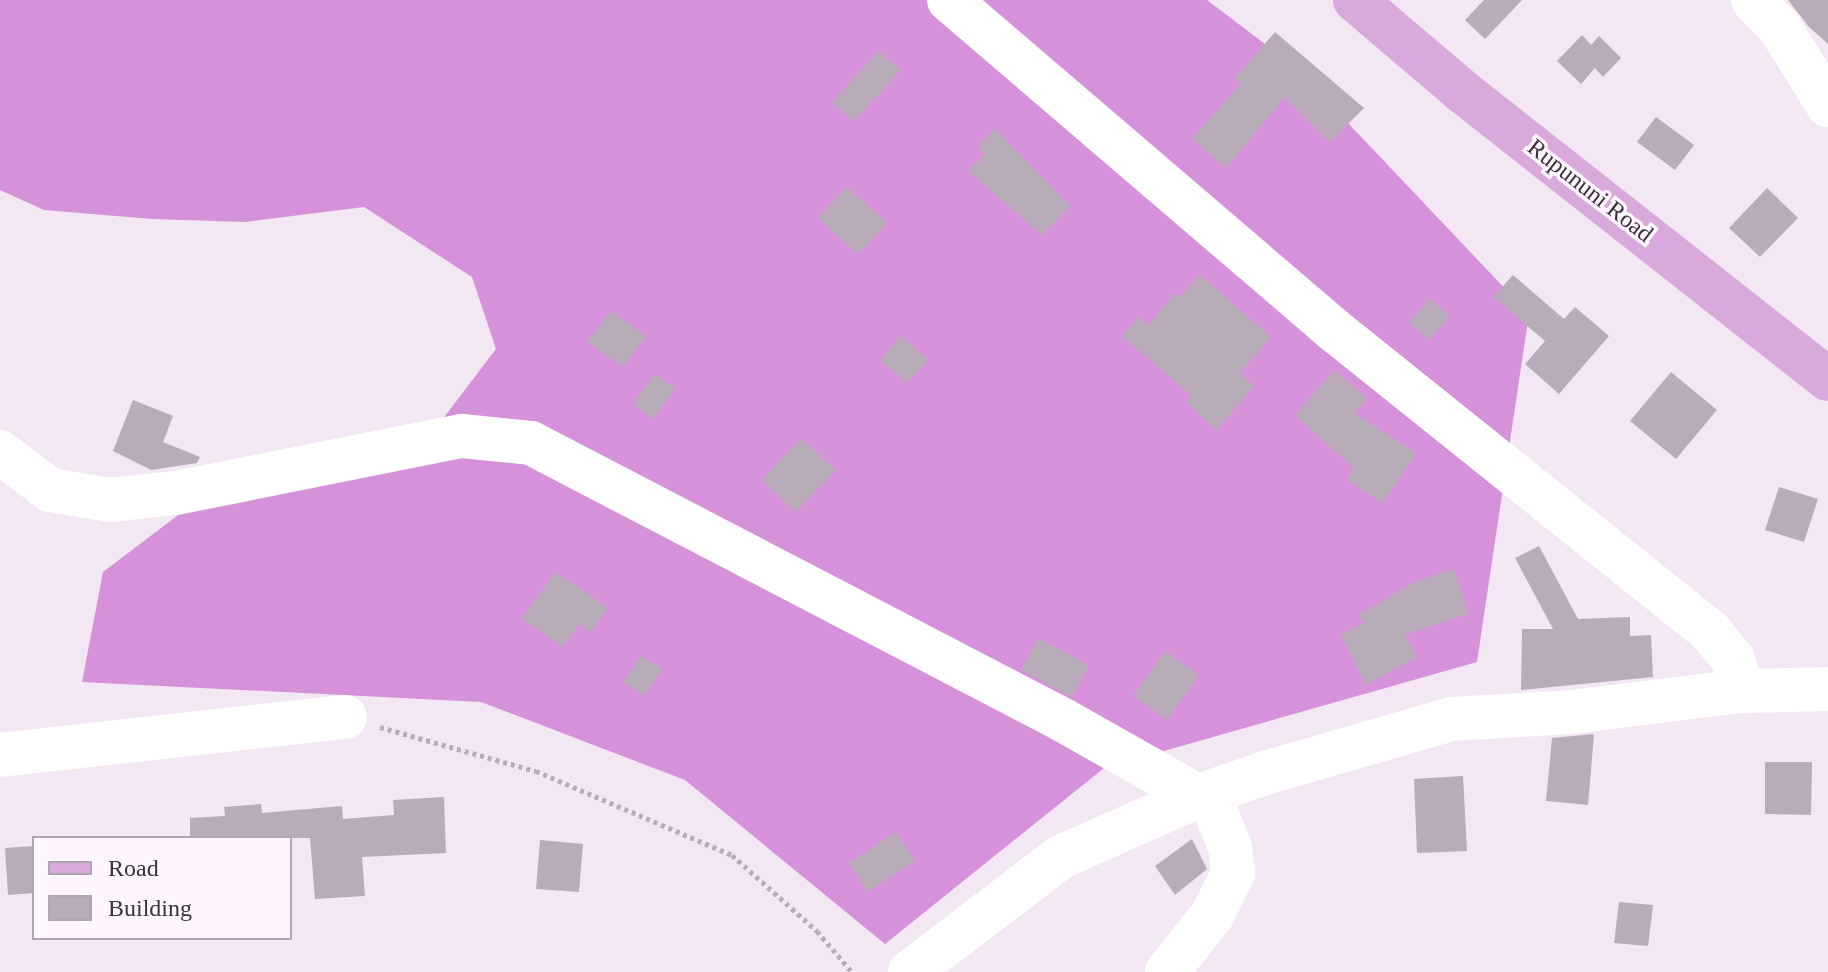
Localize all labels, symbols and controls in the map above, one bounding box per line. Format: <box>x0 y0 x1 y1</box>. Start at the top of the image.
street label: Rupununi Road <box>1522 133 1658 249</box>
legend <box>32 836 292 940</box>
text: Road <box>108 855 159 881</box>
text: Building <box>108 895 192 921</box>

